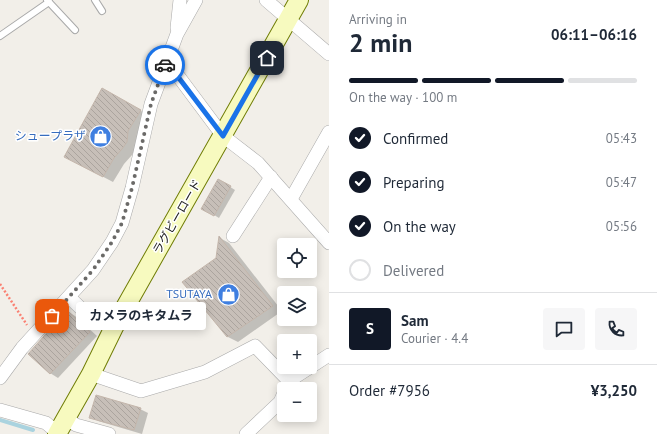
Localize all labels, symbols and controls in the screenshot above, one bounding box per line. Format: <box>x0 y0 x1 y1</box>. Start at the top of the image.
text: Arriving in <box>349 11 407 28</box>
text: 06:11–06:16 <box>551 25 637 44</box>
text: 2 min <box>349 26 412 59</box>
pin <box>250 41 284 75</box>
courier <box>145 45 185 85</box>
icon: home <box>256 47 278 69</box>
icon: car <box>154 54 176 76</box>
text: On the way · 100 m <box>349 89 457 106</box>
shop icon: シュープラザ <box>88 123 114 149</box>
icon: check <box>349 127 371 149</box>
place label: シュープラザ <box>15 128 86 143</box>
text: Confirmed <box>383 129 448 148</box>
text: 05:43 <box>606 130 637 147</box>
icon: check <box>349 171 371 193</box>
text: Preparing <box>383 173 445 192</box>
text: 05:47 <box>606 174 637 191</box>
street label: ラグビーロード <box>149 177 204 257</box>
icon: check <box>349 215 371 237</box>
text: On the way <box>383 217 456 236</box>
text: 05:56 <box>606 218 637 235</box>
map controls <box>277 238 317 422</box>
button: locate <box>277 238 317 278</box>
text: Delivered <box>383 261 444 280</box>
shop icon: TSUTAYA <box>215 281 241 307</box>
place label: TSUTAYA <box>166 286 212 301</box>
button: layers <box>277 286 317 326</box>
pin <box>35 299 69 333</box>
callout: カメラのキタムラ <box>76 302 206 330</box>
icon: bag <box>41 305 63 327</box>
text: カメラのキタムラ <box>89 307 193 324</box>
button: chat <box>543 308 585 350</box>
button: phone <box>595 308 637 350</box>
text: Sam <box>401 311 428 330</box>
text: S <box>366 319 374 338</box>
text: Courier · 4.4 <box>401 330 468 347</box>
button: + <box>277 334 317 374</box>
text: Order #7956 <box>349 381 430 400</box>
text: ¥3,250 <box>591 381 637 400</box>
button: − <box>277 382 317 422</box>

